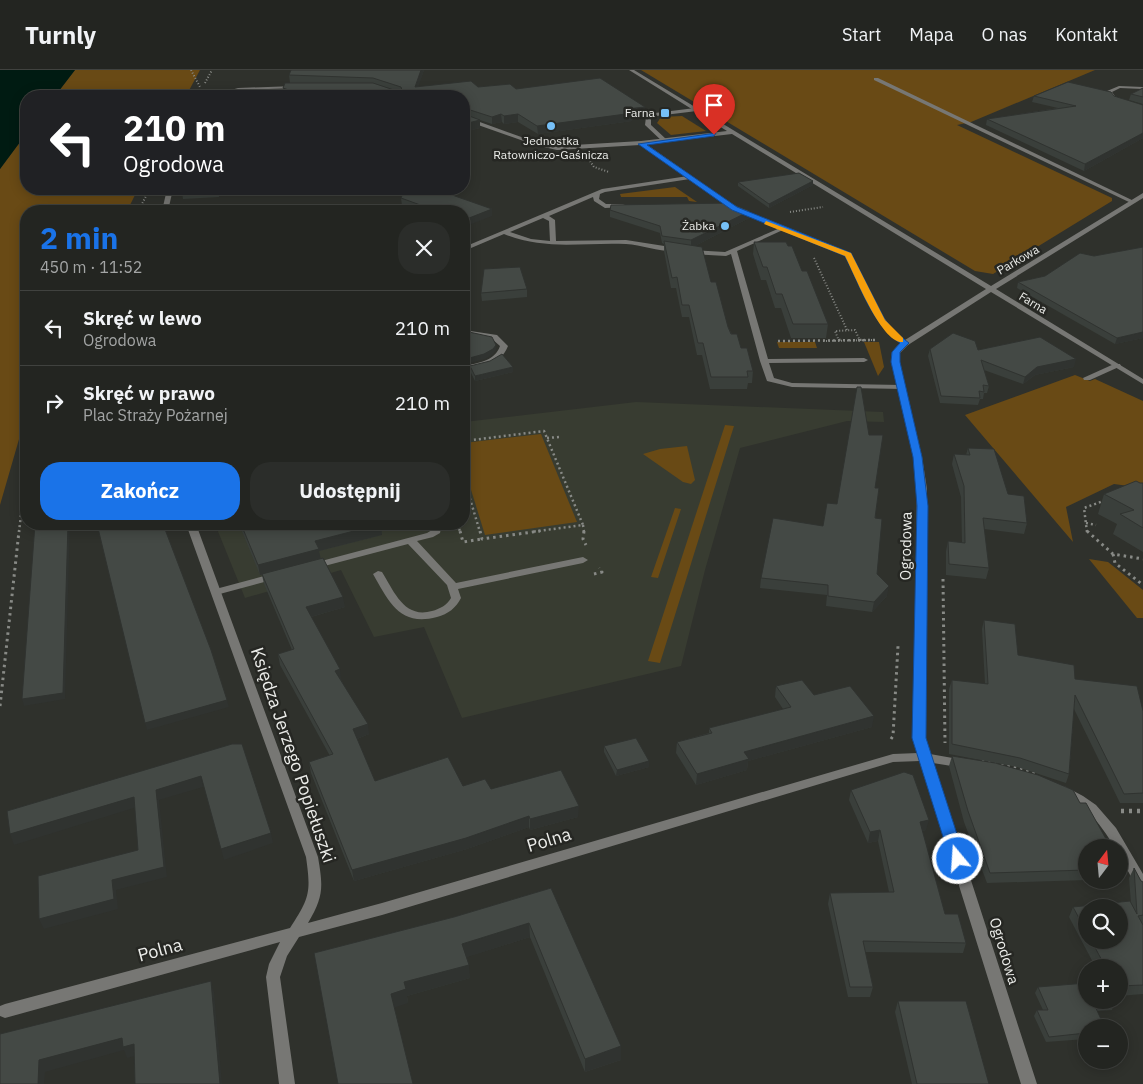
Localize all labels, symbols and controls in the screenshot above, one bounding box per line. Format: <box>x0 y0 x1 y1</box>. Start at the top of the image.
text: Turnly <box>25 19 96 51</box>
text: Start <box>842 23 881 46</box>
text: Mapa <box>909 23 954 46</box>
text: O nas <box>982 23 1027 46</box>
text: Kontakt <box>1055 23 1118 46</box>
pin <box>693 84 735 135</box>
icon: arrive <box>700 91 728 119</box>
text: 210 m <box>123 105 226 151</box>
place label: Farna <box>625 105 656 120</box>
marker: Farna <box>659 107 671 119</box>
icon: left <box>40 110 105 175</box>
marker: Jednostka Ratowniczo-Gaśnicza <box>545 120 557 132</box>
place label: Jednostka Ratowniczo-Gaśnicza <box>493 133 609 162</box>
text: Ogrodowa <box>123 149 224 178</box>
text: 2 min <box>40 218 118 257</box>
place label: Żabka <box>682 218 716 233</box>
marker: Żabka <box>719 220 731 232</box>
button: close <box>398 222 450 274</box>
street label: Parkowa <box>994 241 1042 278</box>
text: 450 m · 11:52 <box>40 257 142 277</box>
street label: Farna <box>1016 288 1051 317</box>
text: Skręć w lewo <box>83 306 202 330</box>
icon: left <box>40 314 68 342</box>
text: 210 m <box>395 316 450 340</box>
text: Ogrodowa <box>83 330 156 350</box>
text: Skręć w prawo <box>83 381 215 405</box>
icon: right <box>40 389 68 417</box>
text: 210 m <box>395 391 450 415</box>
text: Plac Straży Pożarnej <box>83 405 228 425</box>
button: Zakończ <box>40 462 240 520</box>
button: Udostępnij <box>250 462 450 520</box>
street label: Ogrodowa <box>895 511 916 581</box>
street label: Księdza Jerzego Popiełuszki <box>246 644 341 866</box>
street label: Polna <box>524 822 574 857</box>
position arrow <box>931 832 983 884</box>
north arrow <box>1078 839 1128 889</box>
map controls <box>1078 839 1128 1069</box>
button: search <box>1078 899 1128 949</box>
street label: Ogrodowa <box>985 915 1024 987</box>
street label: Polna <box>135 932 185 966</box>
button: + <box>1078 959 1128 1009</box>
button: − <box>1078 1019 1128 1069</box>

